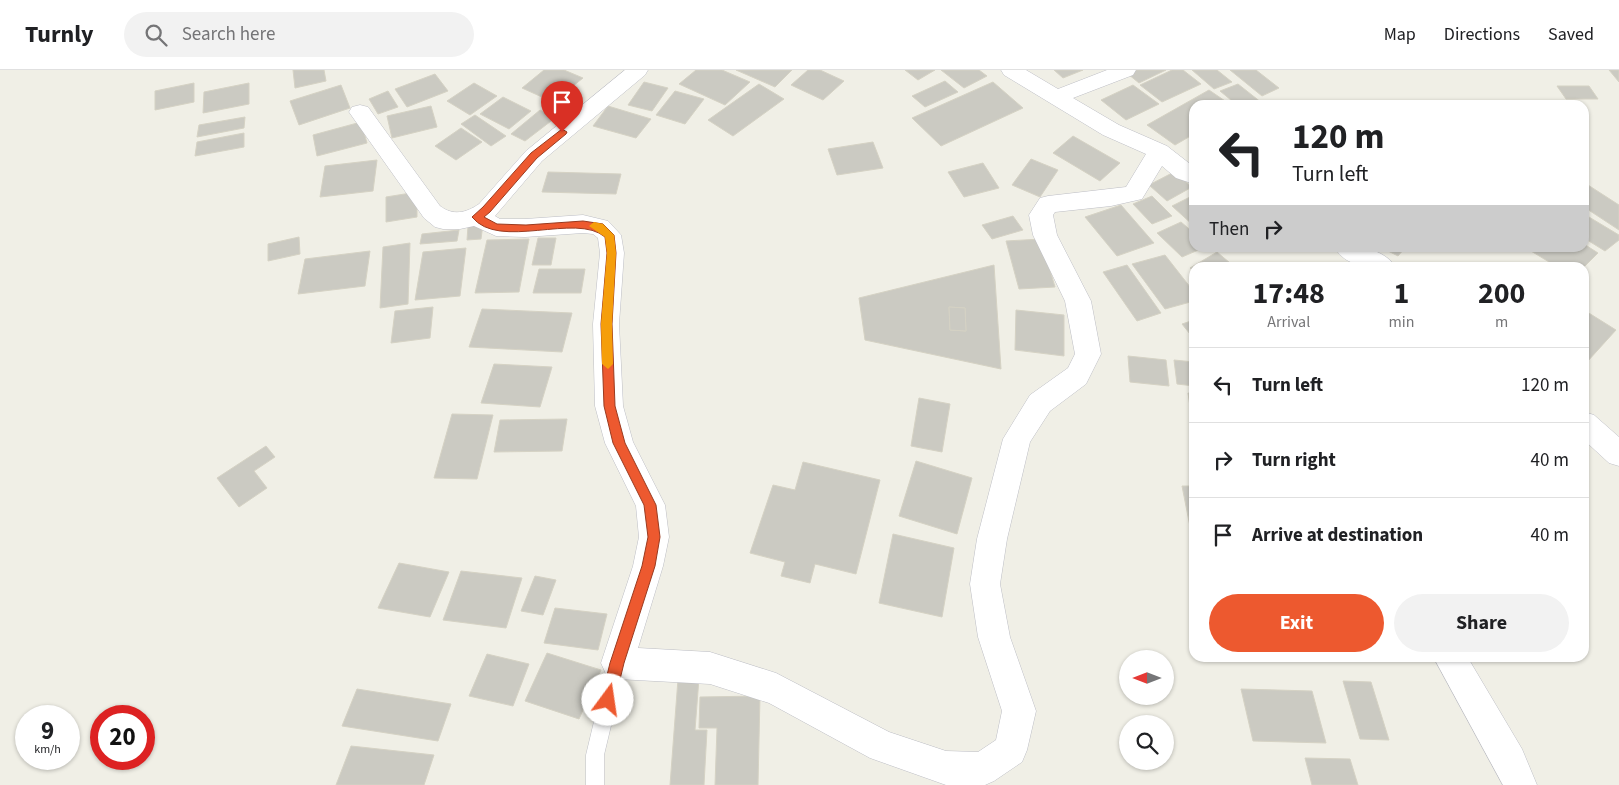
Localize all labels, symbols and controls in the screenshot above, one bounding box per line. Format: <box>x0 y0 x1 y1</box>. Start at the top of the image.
search box <box>124 12 474 57</box>
text: Turnly <box>25 17 94 52</box>
icon: search <box>142 21 170 49</box>
text: Search here <box>182 21 275 48</box>
text: Map <box>1384 22 1416 47</box>
text: Directions <box>1444 22 1520 47</box>
text: Saved <box>1548 22 1594 47</box>
pin <box>541 81 583 132</box>
icon: arrive <box>548 88 576 116</box>
text: 120 m <box>1292 112 1384 162</box>
icon: left <box>1209 120 1274 185</box>
text: Turn left <box>1292 158 1368 190</box>
icon: right <box>1259 215 1287 243</box>
text: Then <box>1209 216 1249 243</box>
text: 17:48 <box>1253 272 1325 315</box>
text: 1 <box>1393 272 1409 315</box>
text: 200 <box>1478 272 1525 315</box>
text: Arrival <box>1267 311 1310 333</box>
text: min <box>1388 311 1414 333</box>
text: m <box>1495 311 1508 333</box>
icon: left <box>1209 371 1237 399</box>
text: Turn left <box>1252 372 1323 399</box>
text: 120 m <box>1521 372 1569 399</box>
icon: right <box>1209 446 1237 474</box>
text: Turn right <box>1252 447 1336 474</box>
text: 40 m <box>1531 447 1569 474</box>
icon: arrive <box>1209 521 1237 549</box>
text: Arrive at destination <box>1252 522 1423 549</box>
text: 40 m <box>1531 522 1569 549</box>
button: Exit <box>1209 594 1384 652</box>
button: Share <box>1394 594 1569 652</box>
north arrow <box>1119 650 1174 705</box>
map controls <box>1119 650 1174 770</box>
position arrow <box>581 673 633 725</box>
speed limit sign: 20 <box>90 705 155 770</box>
text: 9 <box>41 713 54 749</box>
button: search <box>1119 715 1174 770</box>
text: km/h <box>34 741 61 758</box>

